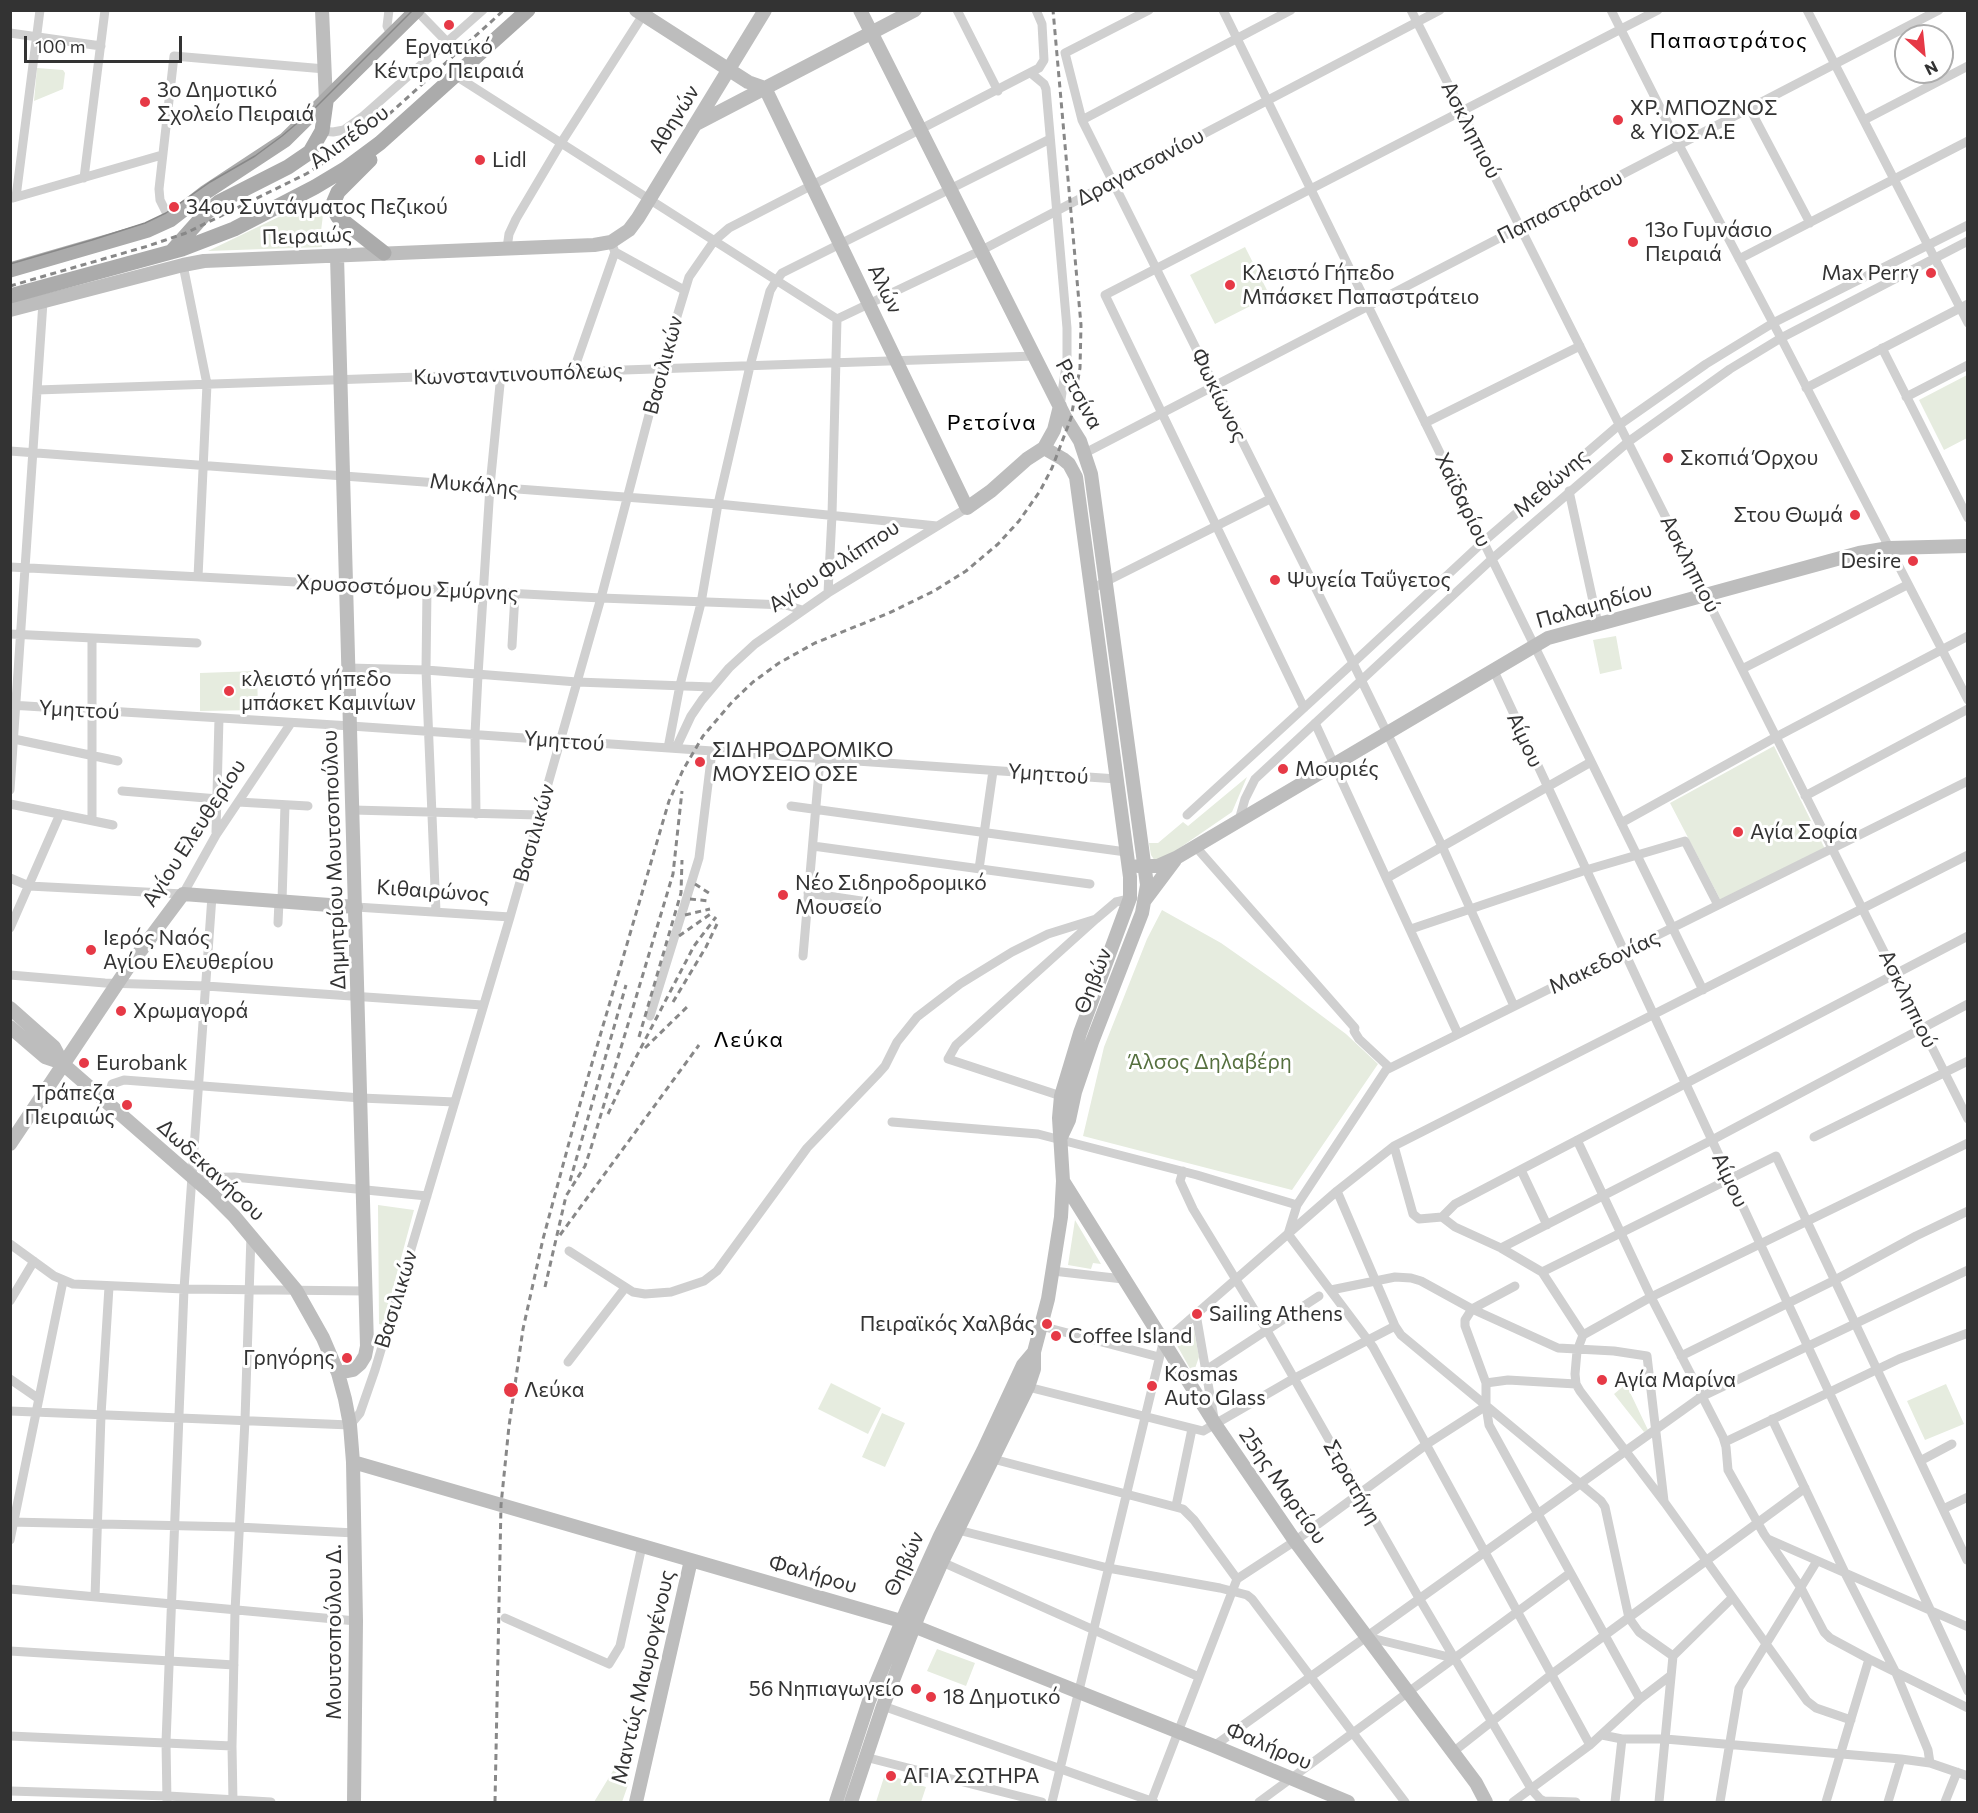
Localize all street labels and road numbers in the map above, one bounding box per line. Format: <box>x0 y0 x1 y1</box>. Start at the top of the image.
street label: Ασκληπιού <box>1436 77 1506 183</box>
street label: Αθηνών <box>643 80 705 158</box>
street label: Αλιπέδου <box>304 100 394 174</box>
street label: Δραγατσανίου <box>1072 123 1208 211</box>
street label: Παπαστράτου <box>1493 165 1627 249</box>
street label: Πειραιώς <box>261 222 353 250</box>
street label: Αλών <box>862 260 908 318</box>
street label: Βασιλικών <box>638 313 688 417</box>
street label: Φωκίωνος <box>1186 344 1252 446</box>
street label: Ρετσίνα <box>1050 354 1108 434</box>
street label: Κωνσταντινουπόλεως <box>413 358 623 390</box>
street label: Μεθώνης <box>1508 443 1594 523</box>
street label: Χαϊδαρίου <box>1429 449 1497 551</box>
street label: Μυκάλης <box>428 469 520 501</box>
street label: Ασκληπιού <box>1655 511 1725 617</box>
street label: Αγίου Φιλίππου <box>764 514 904 618</box>
street label: Χρυσοστόμου Σμύρνης <box>295 570 519 606</box>
street label: Παλαμηδίου <box>1533 576 1655 634</box>
street label: Υμηττού <box>38 695 120 725</box>
street label: Αίμου <box>1502 709 1548 771</box>
street label: Υμηττού <box>523 726 605 756</box>
street label: Δημητρίου Μουτσοπούλου <box>317 729 351 991</box>
street label: Αγίου Ελευθερίου <box>137 755 251 911</box>
street label: Υμηττού <box>1007 759 1089 789</box>
street label: Βασιλικών <box>508 781 560 885</box>
street label: Κιθαιρώνος <box>376 874 490 908</box>
street label: Μακεδονίας <box>1545 924 1663 1000</box>
street label: Θηβών <box>1069 945 1117 1017</box>
street label: Ασκληπιού <box>1873 946 1943 1052</box>
street label: Δωδεκανήσου <box>152 1114 270 1226</box>
street label: Αίμου <box>1707 1149 1753 1211</box>
street label: Βασιλικών <box>369 1247 423 1351</box>
street label: 25ης Μαρτίου <box>1234 1423 1332 1549</box>
street label: Στρατήγη <box>1318 1435 1386 1529</box>
street label: Θηβών <box>879 1528 929 1600</box>
street label: Μουτσοπούλου Δ. <box>321 1544 347 1720</box>
street label: Φαλήρου <box>766 1549 860 1599</box>
street label: Μαντώς Μαυρογένους <box>606 1567 680 1787</box>
street label: Φαλήρου <box>1222 1717 1316 1775</box>

